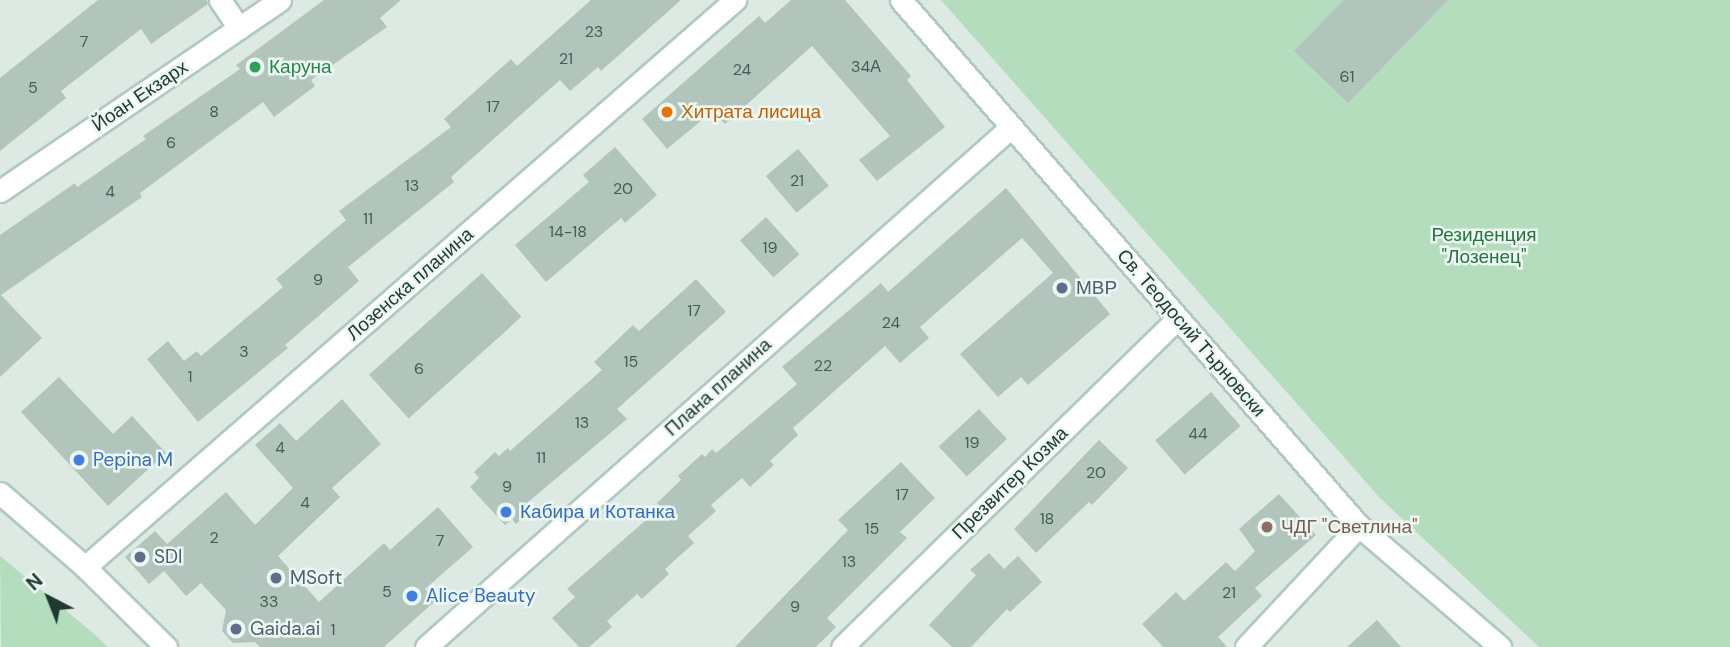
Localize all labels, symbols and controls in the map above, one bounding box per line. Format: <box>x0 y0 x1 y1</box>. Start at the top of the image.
house number: 23 <box>585 22 603 42</box>
house number: 7 <box>80 32 88 52</box>
house number: 21 <box>559 49 573 69</box>
street label: Йоан Екзарх <box>88 56 192 136</box>
place label: Каруна <box>269 56 332 78</box>
house number: 34А <box>851 57 881 77</box>
marker: Каруна <box>247 59 263 75</box>
house number: 24 <box>733 60 751 80</box>
house number: 61 <box>1339 67 1355 87</box>
house number: 5 <box>28 78 38 98</box>
house number: 17 <box>486 97 500 117</box>
place label: Хитрата лисица <box>681 101 821 123</box>
house number: 8 <box>209 102 219 122</box>
marker: Хитрата лисица <box>659 104 675 120</box>
house number: 6 <box>166 133 176 153</box>
house number: 21 <box>790 171 804 191</box>
house number: 13 <box>405 176 419 196</box>
house number: 20 <box>613 179 633 199</box>
house number: 4 <box>105 182 115 202</box>
house number: 11 <box>363 209 373 229</box>
house number: 14-18 <box>549 222 587 242</box>
street label: Лозенска планина <box>342 223 478 345</box>
park label: Резиденция "Лозенец" <box>1431 224 1537 268</box>
house number: 19 <box>762 238 778 258</box>
street label: Св. Теодосий Търновски <box>1112 244 1270 422</box>
house number: 9 <box>313 270 323 290</box>
place label: МВР <box>1076 277 1117 299</box>
marker: МВР <box>1054 280 1070 296</box>
house number: 17 <box>687 301 701 321</box>
house number: 24 <box>882 313 900 333</box>
street label: Плана планина <box>660 333 776 441</box>
house number: 3 <box>239 342 249 362</box>
house number: 15 <box>624 352 638 372</box>
house number: 22 <box>814 356 832 376</box>
house number: 6 <box>414 359 424 379</box>
house number: 1 <box>188 367 192 387</box>
house number: 13 <box>575 413 589 433</box>
street label: Презвитер Козма <box>947 422 1073 544</box>
house number: 44 <box>1188 424 1208 444</box>
house number: 19 <box>964 433 980 453</box>
house number: 4 <box>275 438 285 458</box>
house number: 11 <box>536 448 546 468</box>
place label: Pepina M <box>93 449 173 471</box>
marker: Pepina M <box>71 452 87 468</box>
house number: 20 <box>1086 463 1106 483</box>
house number: 9 <box>502 477 512 497</box>
house number: 17 <box>895 485 909 505</box>
house number: 4 <box>300 493 310 513</box>
place label: Кабира и Котанка <box>520 501 675 523</box>
marker: Кабира и Котанка <box>498 504 514 520</box>
house number: 18 <box>1040 509 1054 529</box>
place label: ЧДГ "Светлина" <box>1281 516 1418 538</box>
house number: 15 <box>865 519 879 539</box>
marker: ЧДГ "Светлина" <box>1259 519 1275 535</box>
house number: 2 <box>209 528 219 548</box>
house number: 7 <box>436 531 444 551</box>
place label: SDI <box>154 546 183 568</box>
marker: SDI <box>132 549 148 565</box>
house number: 13 <box>842 552 856 572</box>
north arrow <box>14 563 84 633</box>
place label: MSoft <box>290 567 342 589</box>
text: N <box>21 568 48 596</box>
marker: MSoft <box>268 570 284 586</box>
house number: 5 <box>382 582 392 602</box>
house number: 21 <box>1222 583 1236 603</box>
place label: Alice Beauty <box>426 585 536 607</box>
marker: Alice Beauty <box>404 588 420 604</box>
house number: 33 <box>260 592 278 612</box>
house number: 9 <box>790 597 800 617</box>
place label: Gaida.ai <box>250 618 320 640</box>
house number: 1 <box>331 620 335 640</box>
marker: Gaida.ai <box>228 621 244 637</box>

